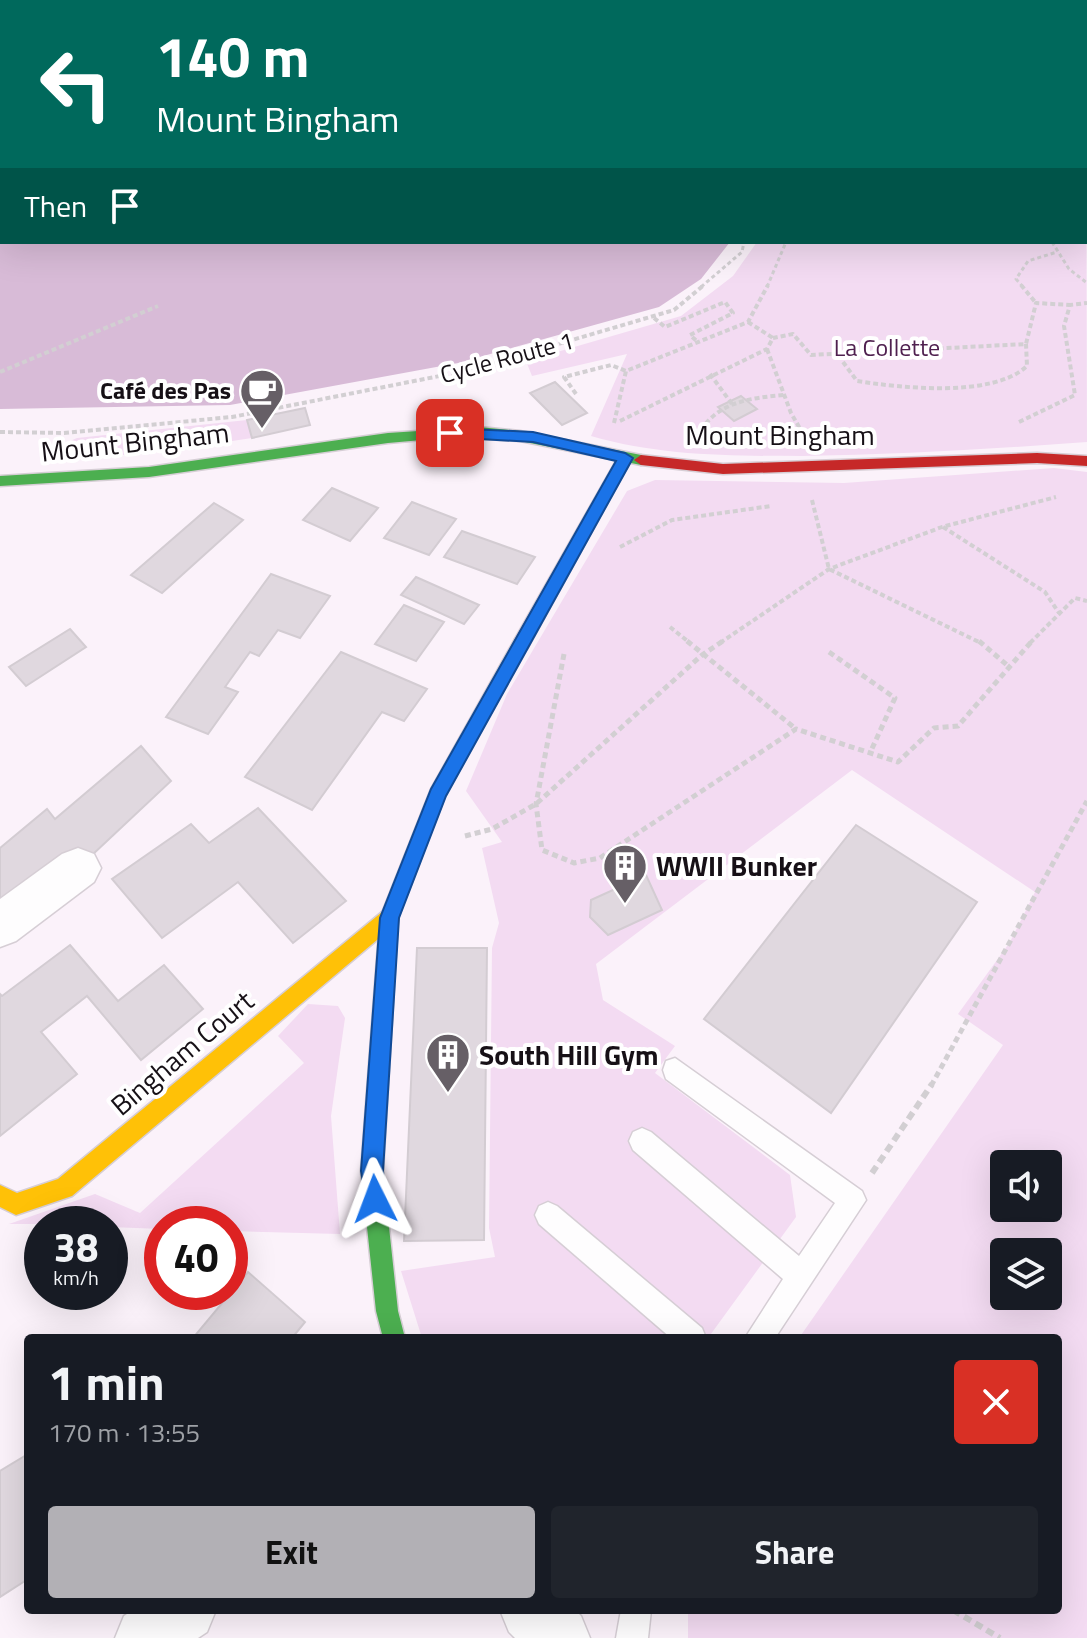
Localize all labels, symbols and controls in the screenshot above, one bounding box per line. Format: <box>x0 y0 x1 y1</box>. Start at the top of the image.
text: 140 m <box>156 14 309 99</box>
icon: left <box>24 32 128 136</box>
text: Mount Bingham <box>156 91 399 146</box>
text: Then <box>24 183 87 229</box>
icon: arrive <box>103 184 147 228</box>
street label: Cycle Route 1 <box>436 322 577 392</box>
park label: La Collette <box>834 329 940 365</box>
cafe icon: Café des Pas <box>238 367 286 430</box>
place label: Café des Pas <box>100 372 231 408</box>
pin <box>416 399 484 467</box>
street label: Mount Bingham <box>39 410 231 473</box>
icon: arrive <box>428 411 472 455</box>
street label: Mount Bingham <box>685 413 875 456</box>
building icon: WWII Bunker <box>601 842 649 905</box>
place label: WWII Bunker <box>656 844 817 887</box>
street label: Bingham Court <box>101 980 263 1126</box>
building icon: South Hill Gym <box>424 1031 472 1094</box>
place label: South Hill Gym <box>479 1033 658 1076</box>
map controls <box>990 1150 1062 1310</box>
button: sound <box>990 1150 1062 1222</box>
position arrow <box>333 1157 417 1241</box>
speed limit sign: 40 <box>144 1206 248 1310</box>
text: 38 <box>54 1217 98 1278</box>
button: layers <box>990 1238 1062 1310</box>
text: km/h <box>53 1262 99 1293</box>
text: 1 min <box>48 1346 165 1419</box>
button: close <box>954 1360 1038 1444</box>
text: 170 m · 13:55 <box>48 1413 200 1452</box>
button: Exit <box>48 1506 535 1598</box>
button: Share <box>551 1506 1038 1598</box>

